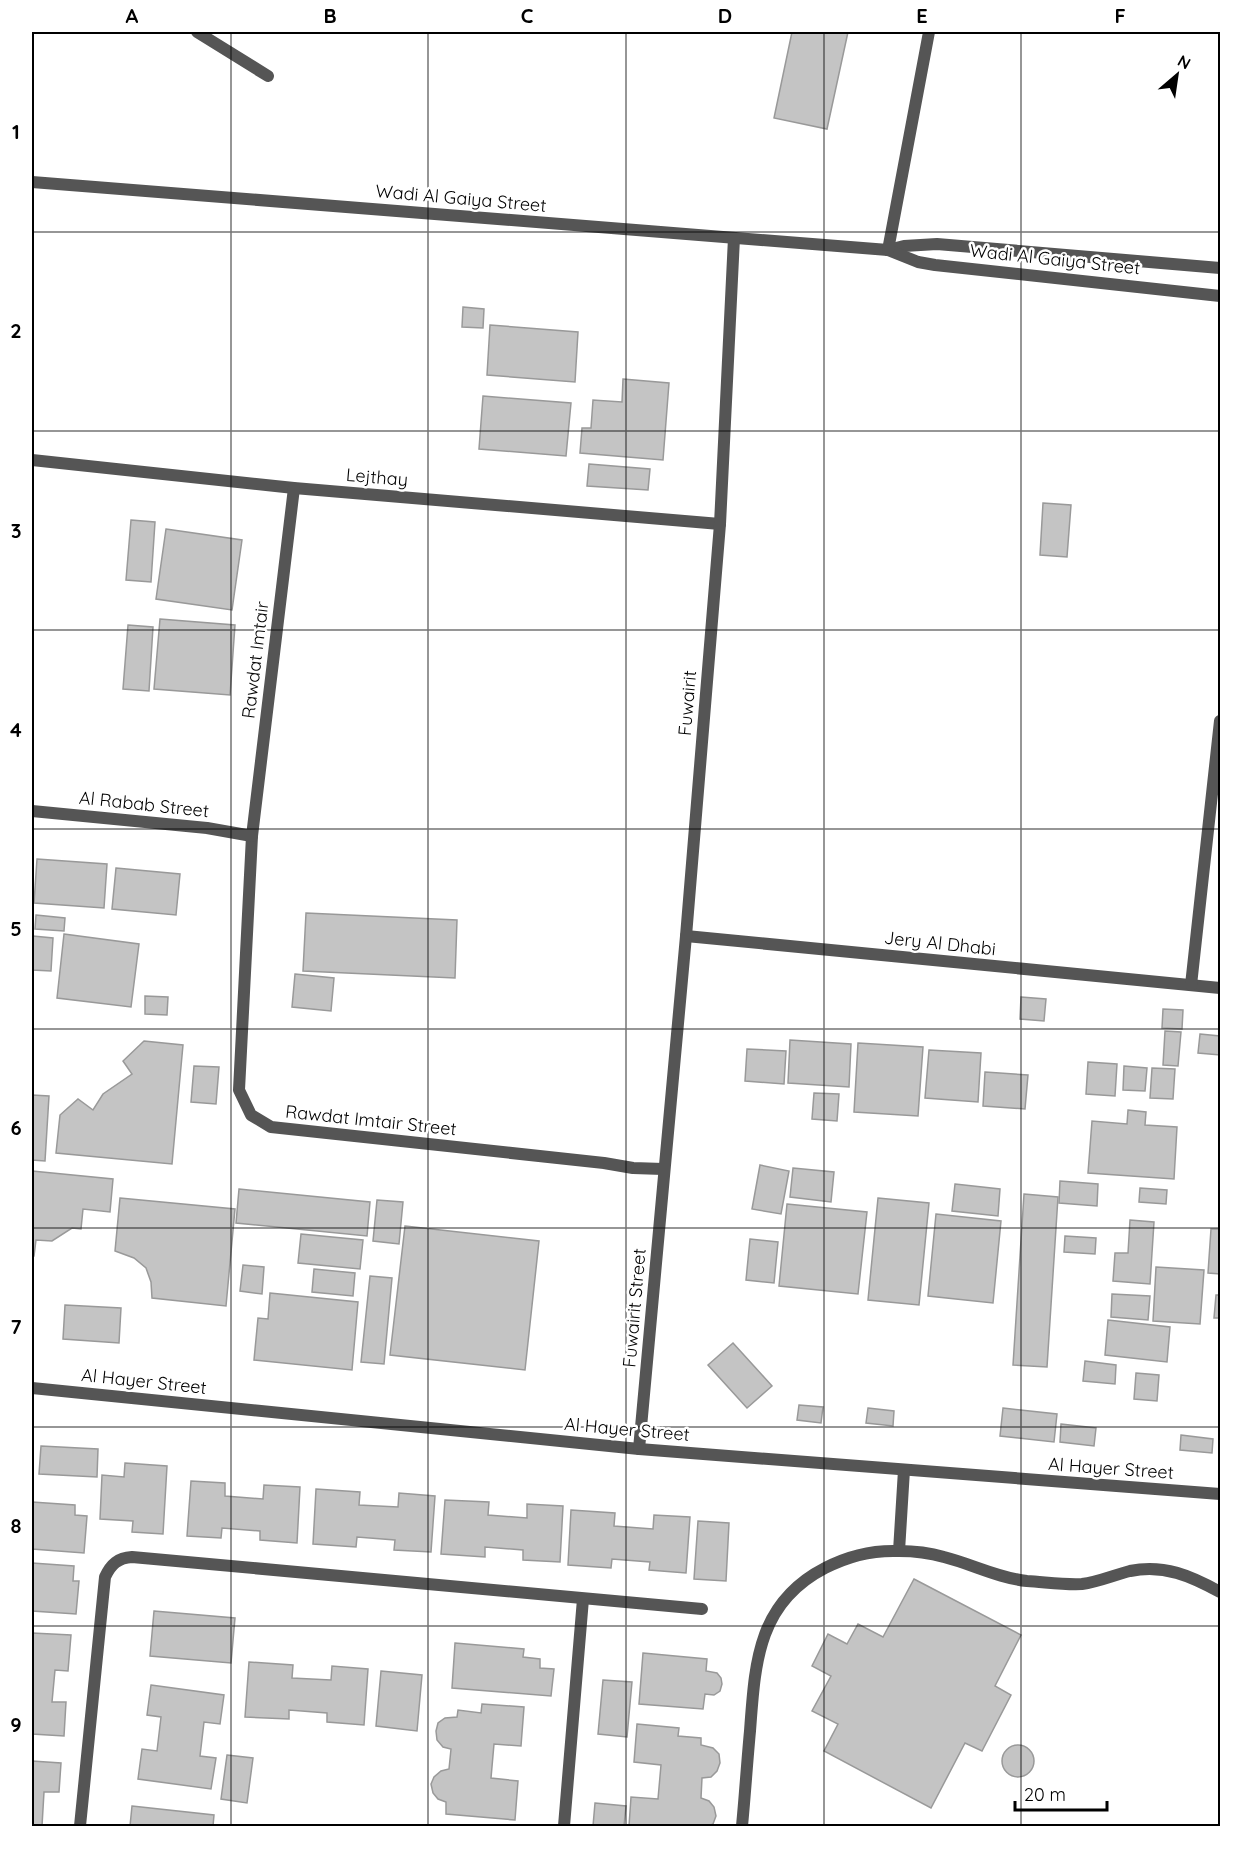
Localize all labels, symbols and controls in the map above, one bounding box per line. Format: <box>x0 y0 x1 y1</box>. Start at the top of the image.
text: A <box>126 3 139 28</box>
text: B <box>323 3 337 28</box>
text: C <box>521 3 534 28</box>
text: D <box>718 3 732 28</box>
text: E <box>916 3 928 28</box>
text: F <box>1114 3 1126 28</box>
north arrow <box>1147 45 1207 105</box>
text: N <box>1174 50 1194 73</box>
text: 1 <box>12 119 20 144</box>
street label: Wadi Al Gaiya Street <box>375 179 547 217</box>
street label: Wadi Al Gaiya Street <box>969 239 1141 279</box>
text: 2 <box>10 318 22 343</box>
street label: Lejthay <box>345 463 409 491</box>
text: 3 <box>11 518 21 543</box>
street label: Rawdat Imtair <box>236 600 274 720</box>
street label: Fuwairit <box>673 669 701 737</box>
text: 4 <box>10 717 22 742</box>
street label: Al Rabab Street <box>78 786 210 822</box>
text: 5 <box>10 916 22 941</box>
street label: Jery Al Dhabi <box>883 926 997 960</box>
street label: Rawdat Imtair Street <box>284 1100 458 1140</box>
text: 6 <box>10 1115 22 1140</box>
street label: Fuwairit Street <box>617 1247 651 1369</box>
text: 7 <box>11 1314 22 1339</box>
street label: Al Hayer Street <box>80 1363 208 1399</box>
street label: Al Hayer Street <box>563 1412 691 1446</box>
street label: Al Hayer Street <box>1047 1452 1175 1484</box>
text: 8 <box>11 1513 22 1538</box>
text: 9 <box>10 1712 22 1737</box>
scale bar <box>1015 1774 1106 1812</box>
text: 20 m <box>1024 1783 1066 1806</box>

